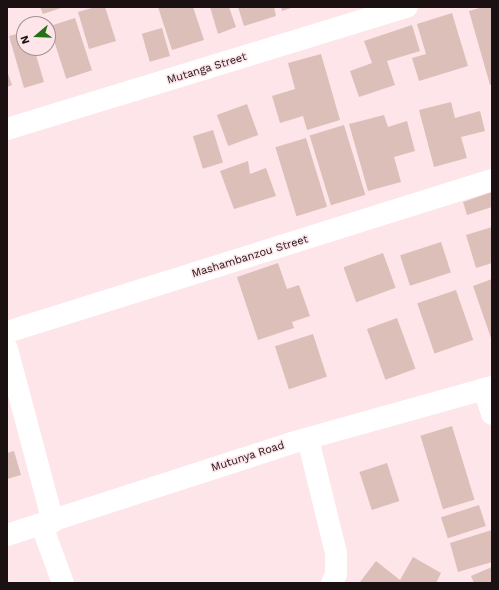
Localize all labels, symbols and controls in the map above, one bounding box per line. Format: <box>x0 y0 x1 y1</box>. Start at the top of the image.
north arrow <box>16 16 56 56</box>
text: N <box>18 34 33 46</box>
street label: Mutanga Street <box>166 51 248 87</box>
street label: Mashambanzou Street <box>190 233 310 281</box>
street label: Mutunya Road <box>210 439 286 475</box>

